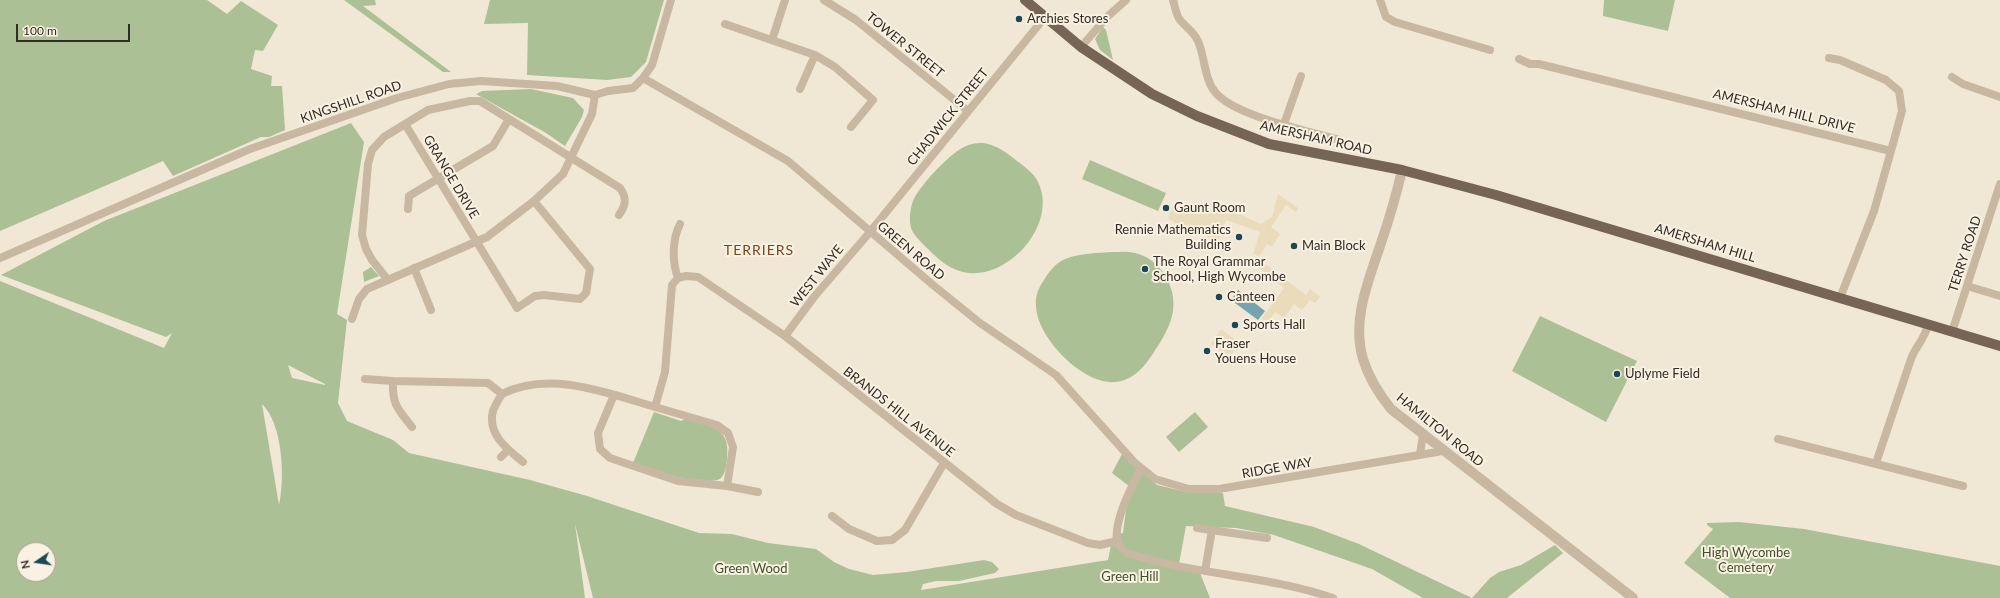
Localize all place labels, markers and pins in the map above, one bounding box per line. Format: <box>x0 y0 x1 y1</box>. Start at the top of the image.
place label: Archies Stores <box>1027 11 1108 27</box>
marker: Archies Stores <box>1014 14 1024 24</box>
place label: Gaunt Room <box>1174 200 1245 216</box>
marker: Gaunt Room <box>1161 203 1171 213</box>
place label: Rennie Mathematics Building <box>1115 222 1231 253</box>
marker: Rennie Mathematics Building <box>1234 232 1244 242</box>
place label: Main Block <box>1302 238 1366 254</box>
marker: Main Block <box>1289 241 1299 251</box>
place label: The Royal Grammar School, High Wycombe <box>1153 254 1286 285</box>
marker: The Royal Grammar School, High Wycombe <box>1140 264 1150 274</box>
place label: Canteen <box>1227 289 1275 305</box>
marker: Canteen <box>1214 292 1224 302</box>
place label: Sports Hall <box>1243 317 1305 333</box>
marker: Sports Hall <box>1230 320 1240 330</box>
place label: Fraser Youens House <box>1215 336 1296 367</box>
marker: Fraser Youens House <box>1202 346 1212 356</box>
place label: Uplyme Field <box>1625 366 1700 382</box>
marker: Uplyme Field <box>1612 369 1622 379</box>

